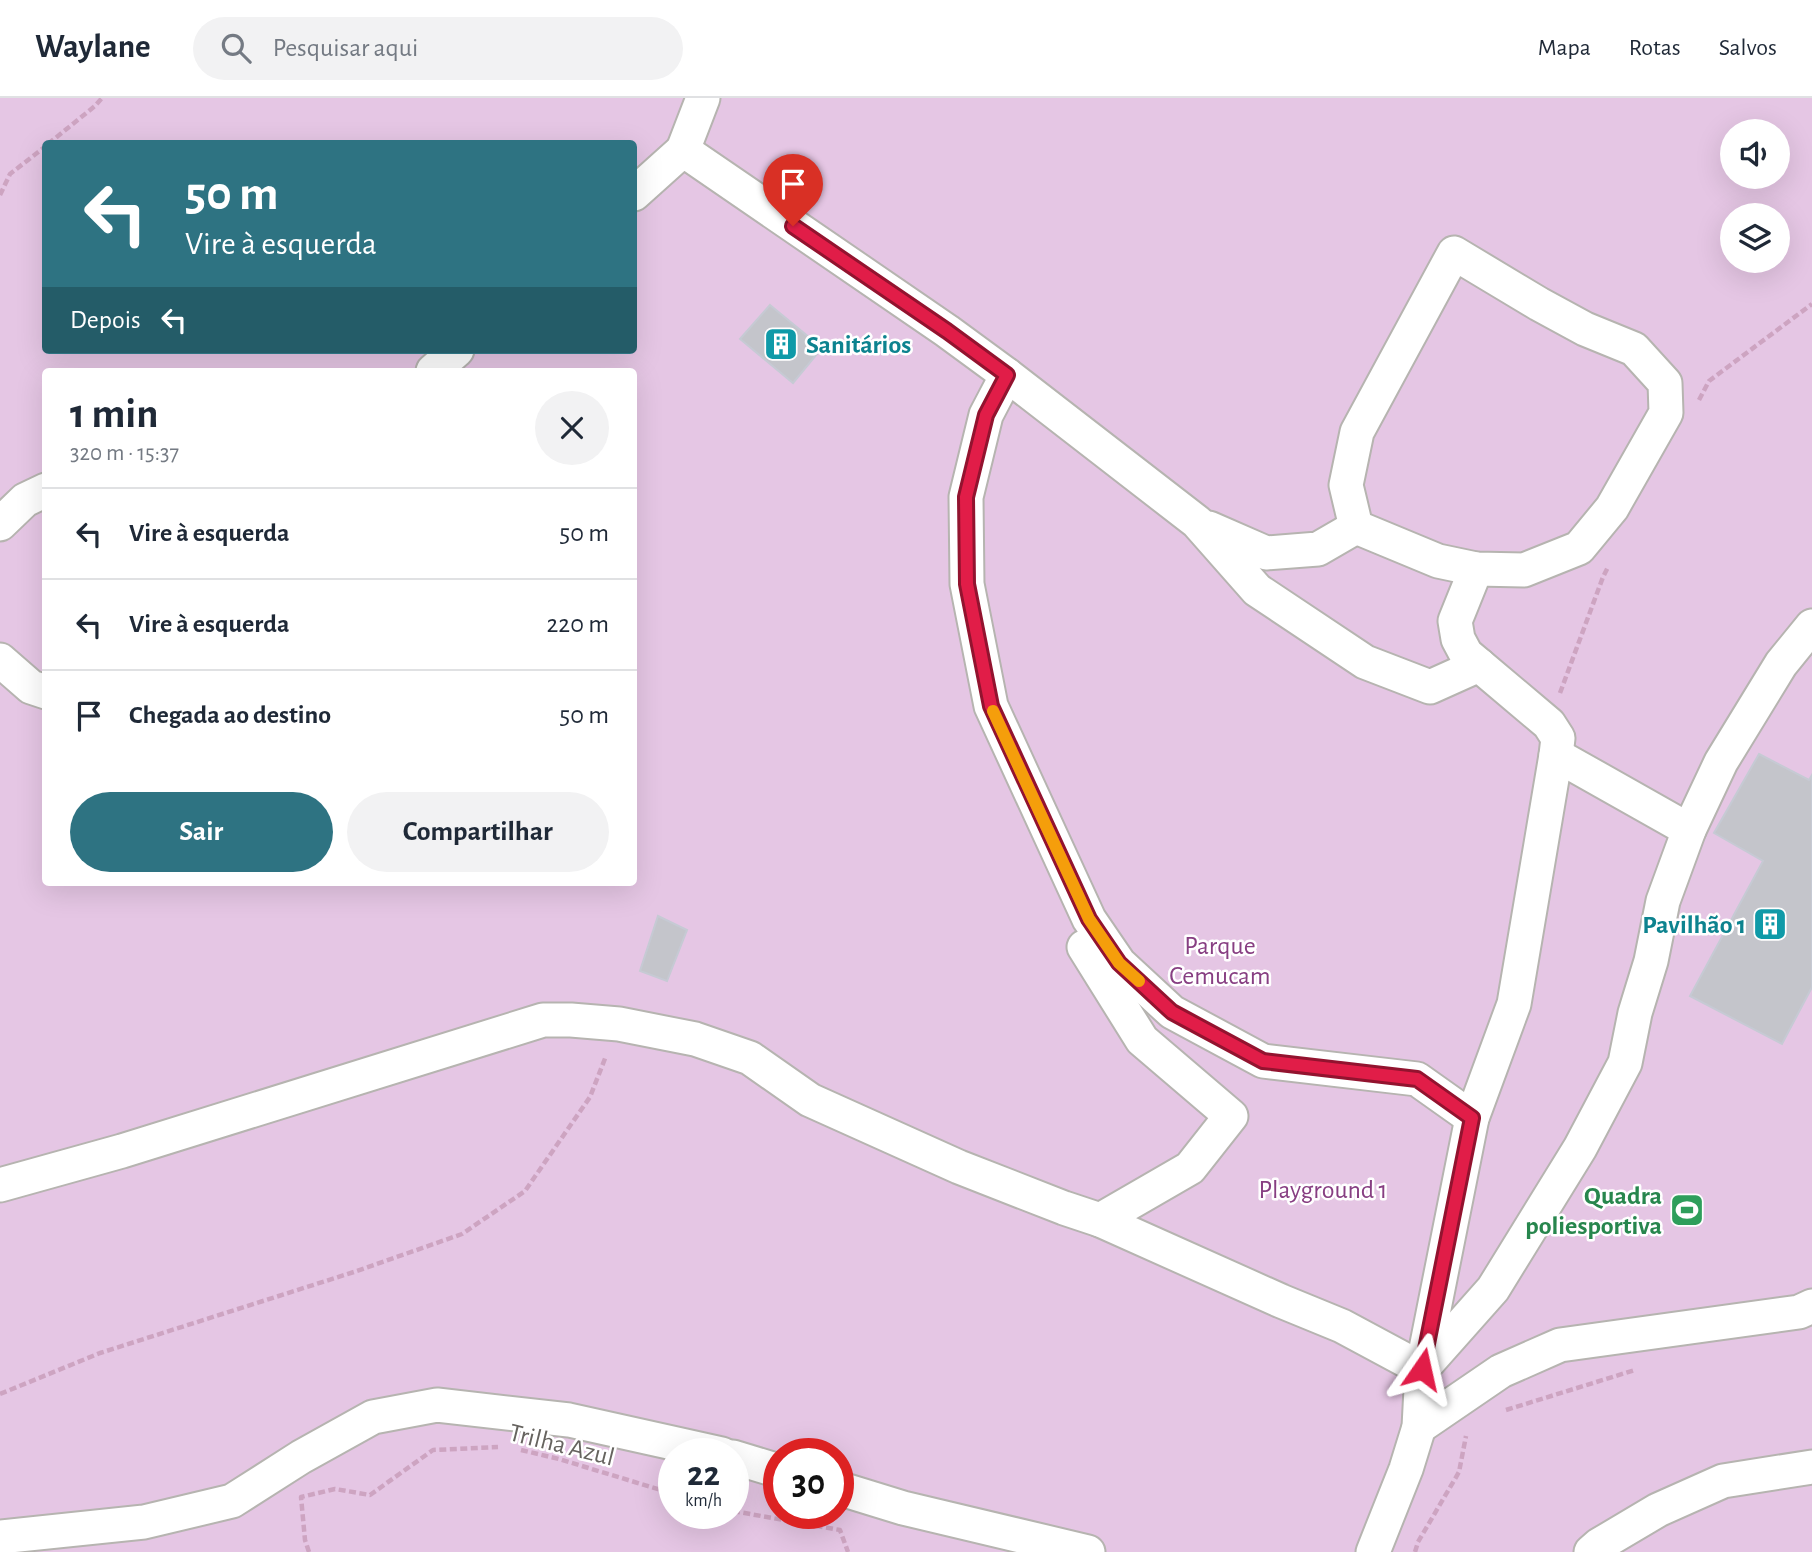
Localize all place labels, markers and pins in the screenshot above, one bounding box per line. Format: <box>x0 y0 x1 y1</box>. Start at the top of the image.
pin <box>763 154 823 226</box>
building icon: Sanitários <box>762 325 800 363</box>
place label: Sanitários <box>806 332 911 358</box>
building icon: Pavilhão 1 <box>1751 905 1789 943</box>
place label: Pavilhão 1 <box>1642 912 1746 938</box>
place label: Quadra poliesportiva <box>1525 1183 1662 1239</box>
sports icon: Quadra poliesportiva <box>1668 1191 1706 1229</box>

